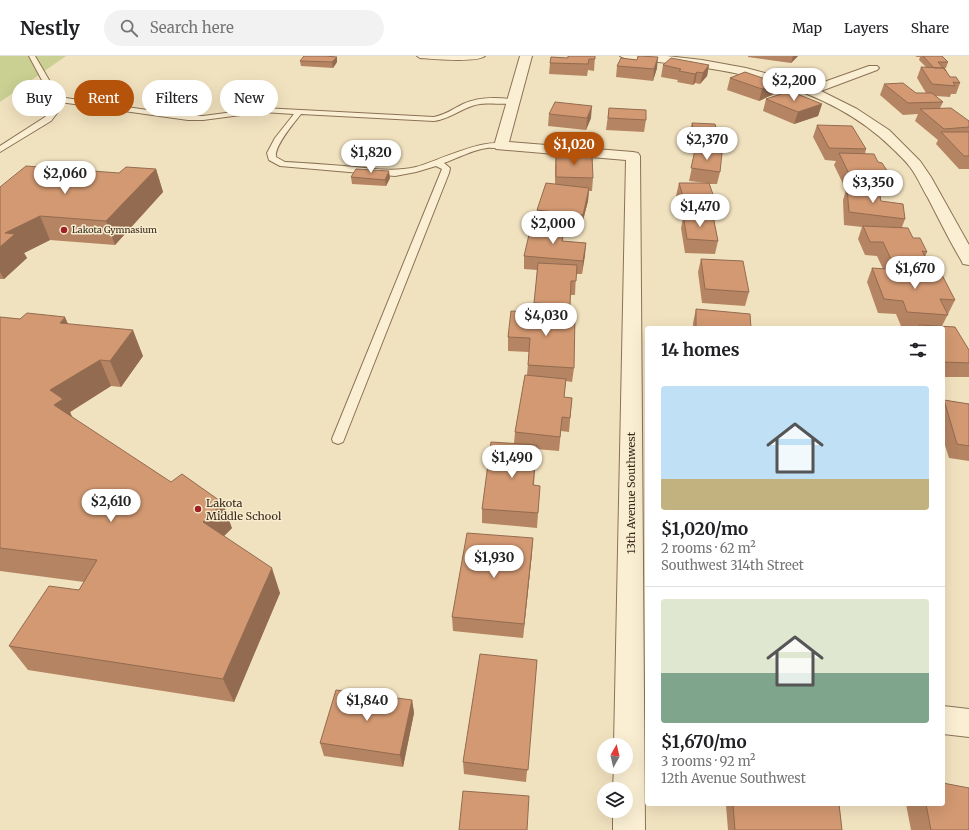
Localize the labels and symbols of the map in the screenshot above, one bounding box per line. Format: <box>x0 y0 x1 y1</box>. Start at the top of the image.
pin: $2,200 <box>761 68 827 102</box>
pin: $2,370 <box>674 127 740 161</box>
pin: $1,020 <box>541 132 607 166</box>
pin: $1,820 <box>338 140 404 174</box>
pin: $2,060 <box>32 161 98 195</box>
pin: $3,350 <box>840 170 906 204</box>
pin: $1,470 <box>667 194 733 228</box>
pin: $2,000 <box>520 211 586 245</box>
place label: Lakota Gymnasium <box>72 224 157 235</box>
marker: Lakota Gymnasium <box>59 225 69 235</box>
pin: $1,670 <box>882 256 948 290</box>
pin: $4,030 <box>513 303 579 337</box>
street label: 13th Avenue Southwest <box>624 431 638 554</box>
pin: $1,490 <box>479 445 545 479</box>
pin: $2,610 <box>78 489 144 523</box>
place label: Lakota Middle School <box>206 496 282 523</box>
marker: Lakota Middle School <box>193 504 203 514</box>
pin: $1,930 <box>461 545 527 579</box>
pin: $1,840 <box>334 688 400 722</box>
north arrow <box>597 738 633 774</box>

